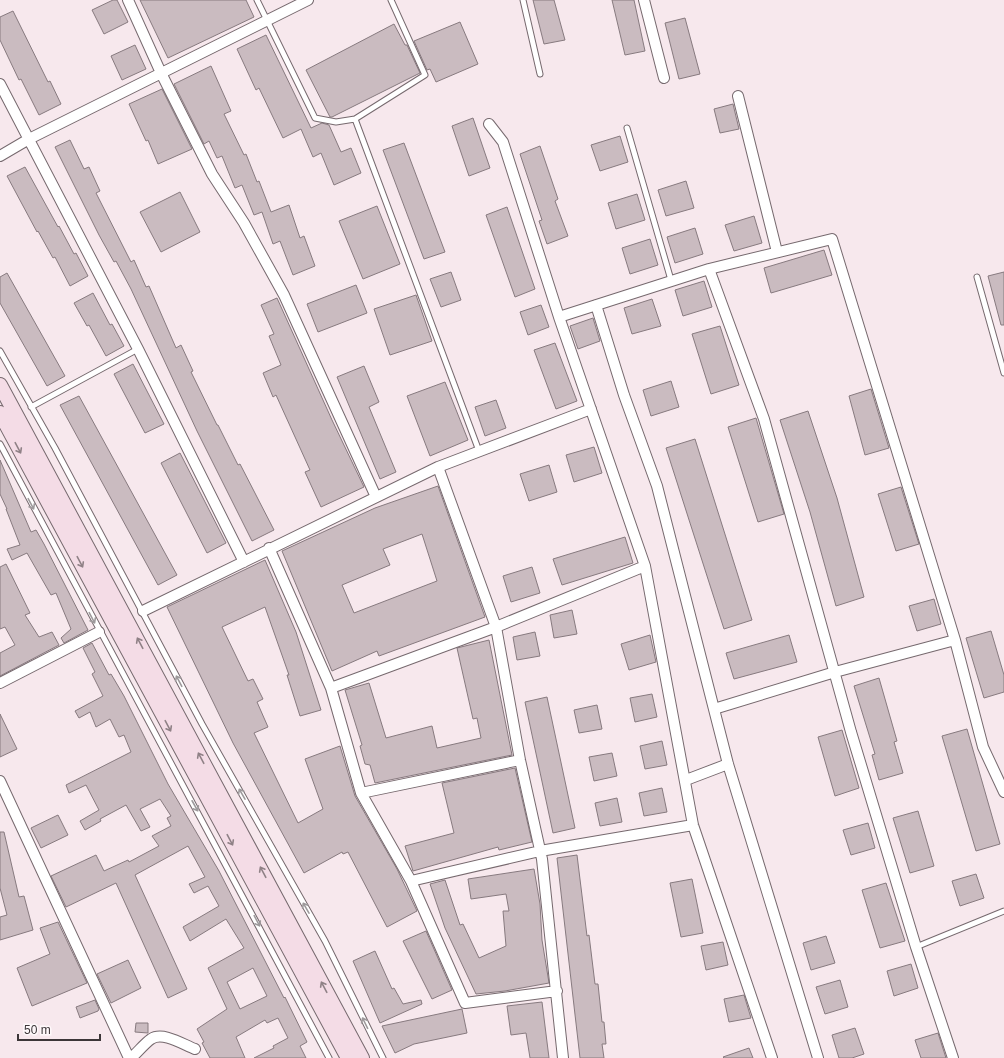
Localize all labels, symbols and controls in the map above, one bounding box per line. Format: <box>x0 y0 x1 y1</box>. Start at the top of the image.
one-way arrow <box>15 441 23 453</box>
one-way arrow <box>28 497 36 509</box>
one-way arrow <box>77 556 84 568</box>
one-way arrow <box>89 612 97 624</box>
one-way arrow <box>135 637 143 649</box>
one-way arrow <box>175 675 182 687</box>
one-way arrow <box>165 720 173 732</box>
one-way arrow <box>197 752 204 764</box>
one-way arrow <box>237 789 245 801</box>
one-way arrow <box>191 800 199 812</box>
one-way arrow <box>227 834 234 846</box>
one-way arrow <box>258 866 266 878</box>
one-way arrow <box>301 902 309 914</box>
one-way arrow <box>253 914 261 926</box>
one-way arrow <box>320 981 327 993</box>
scale bar <box>18 1016 100 1042</box>
one-way arrow <box>361 1017 368 1029</box>
text: 50 m <box>24 1023 51 1037</box>

